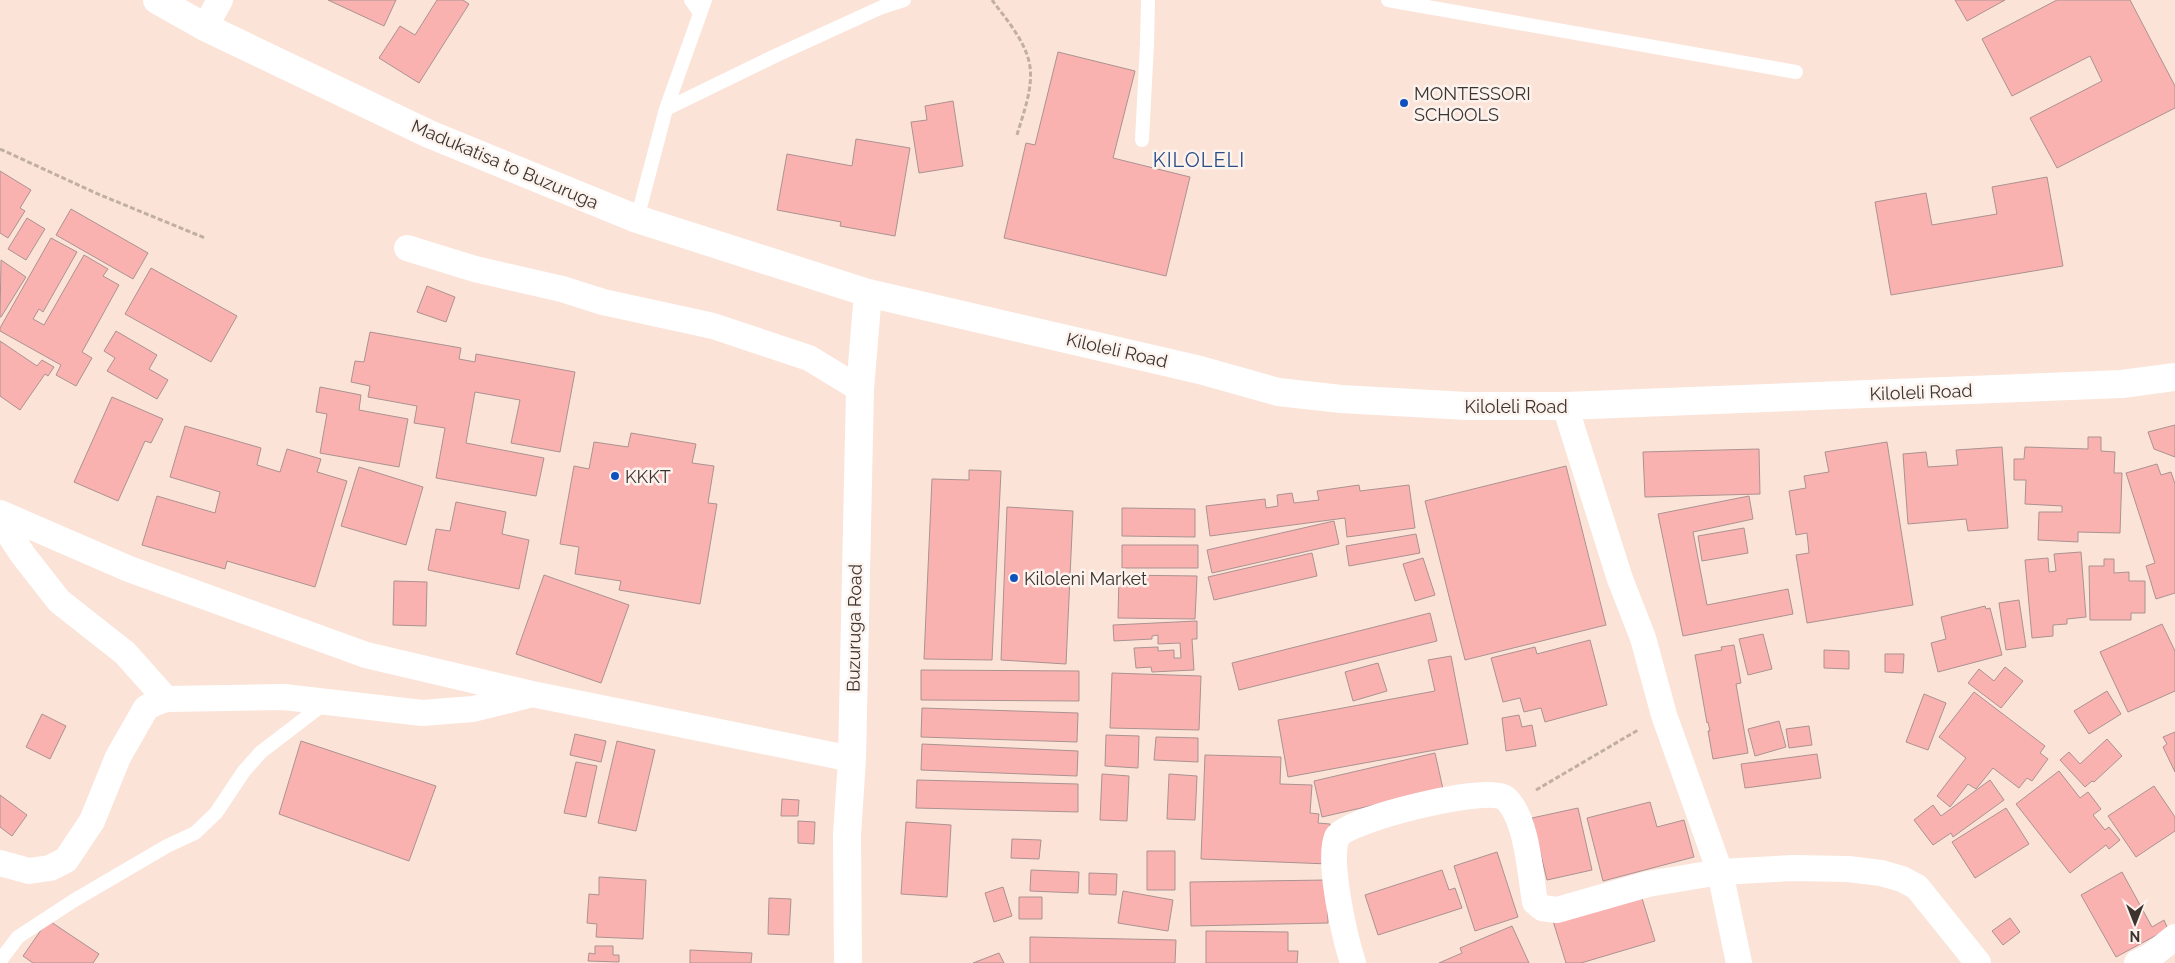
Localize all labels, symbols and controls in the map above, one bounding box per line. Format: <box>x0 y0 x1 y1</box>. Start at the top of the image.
place label: MONTESSORI SCHOOLS <box>1414 83 1531 125</box>
marker: MONTESSORI SCHOOLS <box>1398 97 1410 109</box>
street label: Madukatisa to Buzuruga <box>408 115 602 213</box>
district label: KILOLELI <box>1153 148 1245 172</box>
street label: Kiloleli Road <box>1064 328 1170 372</box>
street label: Kiloleli Road <box>1869 380 1973 404</box>
street label: Kiloleli Road <box>1464 396 1568 417</box>
place label: KKKT <box>625 466 671 487</box>
marker: KKKT <box>609 470 621 482</box>
street label: Buzuruga Road <box>842 564 866 692</box>
place label: Kiloleni Market <box>1024 568 1147 589</box>
marker: Kiloleni Market <box>1008 572 1020 584</box>
north arrow <box>2110 898 2160 948</box>
text: N <box>2130 928 2140 944</box>

